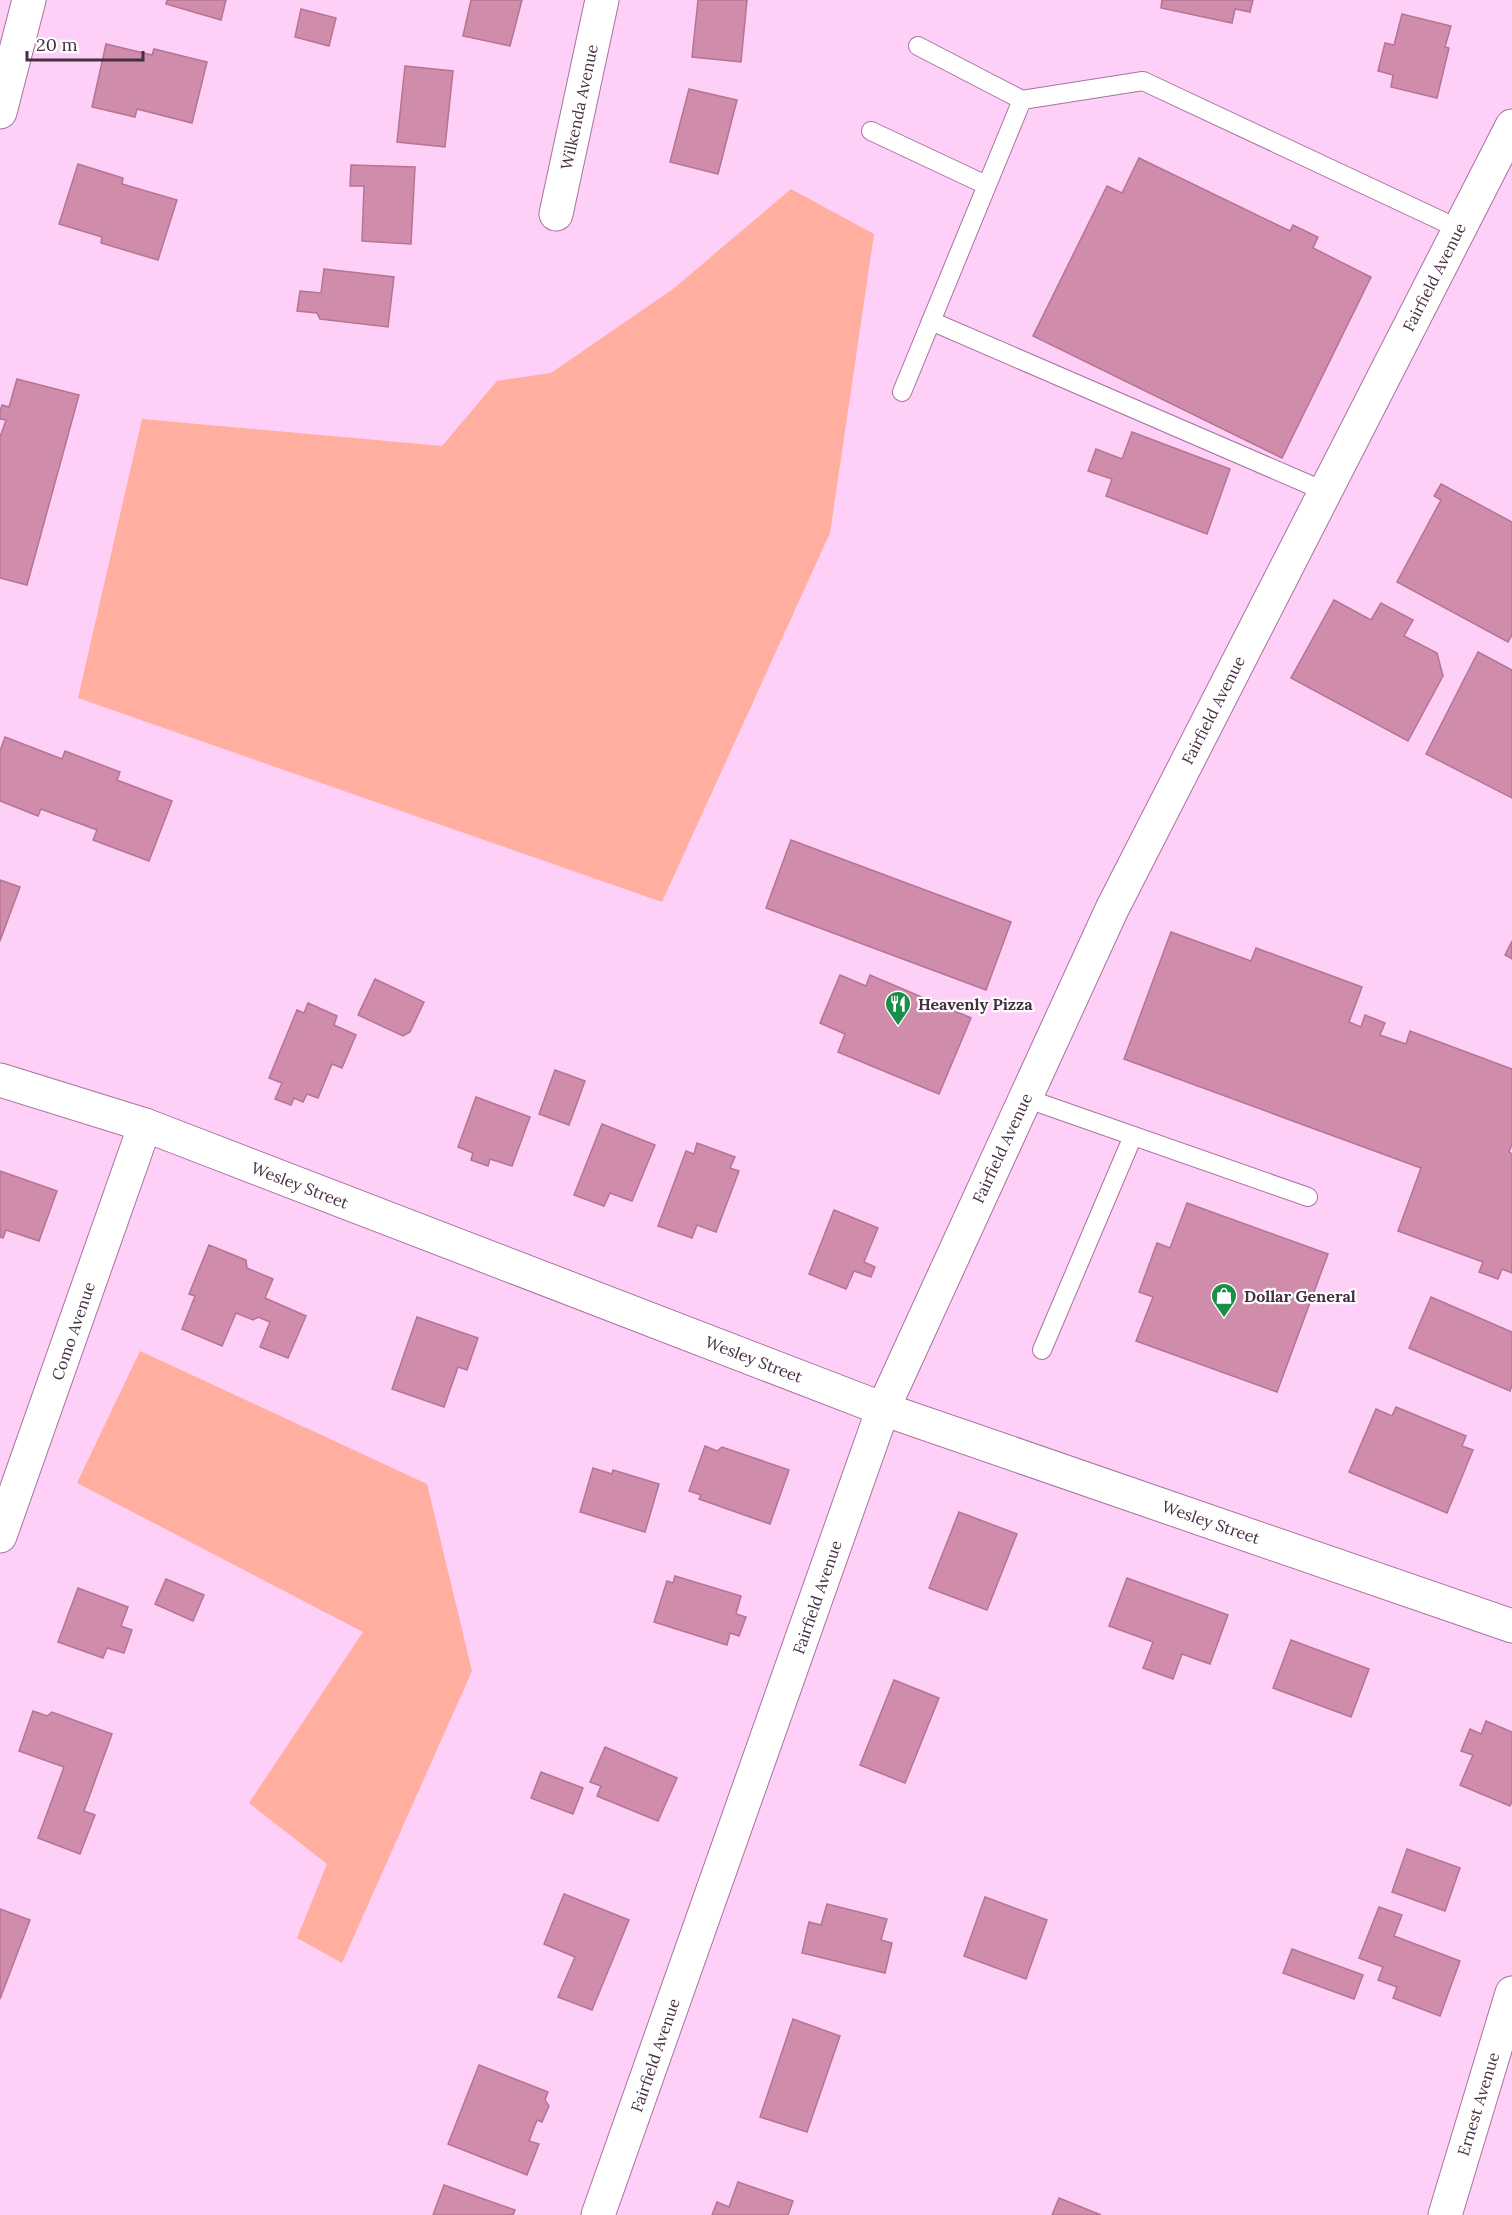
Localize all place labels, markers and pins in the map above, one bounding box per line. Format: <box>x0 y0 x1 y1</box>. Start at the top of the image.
restaurant icon: Heavenly Pizza <box>883 989 913 1027</box>
place label: Heavenly Pizza <box>918 994 1033 1014</box>
shop icon: Dollar General <box>1209 1281 1239 1319</box>
place label: Dollar General <box>1244 1286 1356 1306</box>

